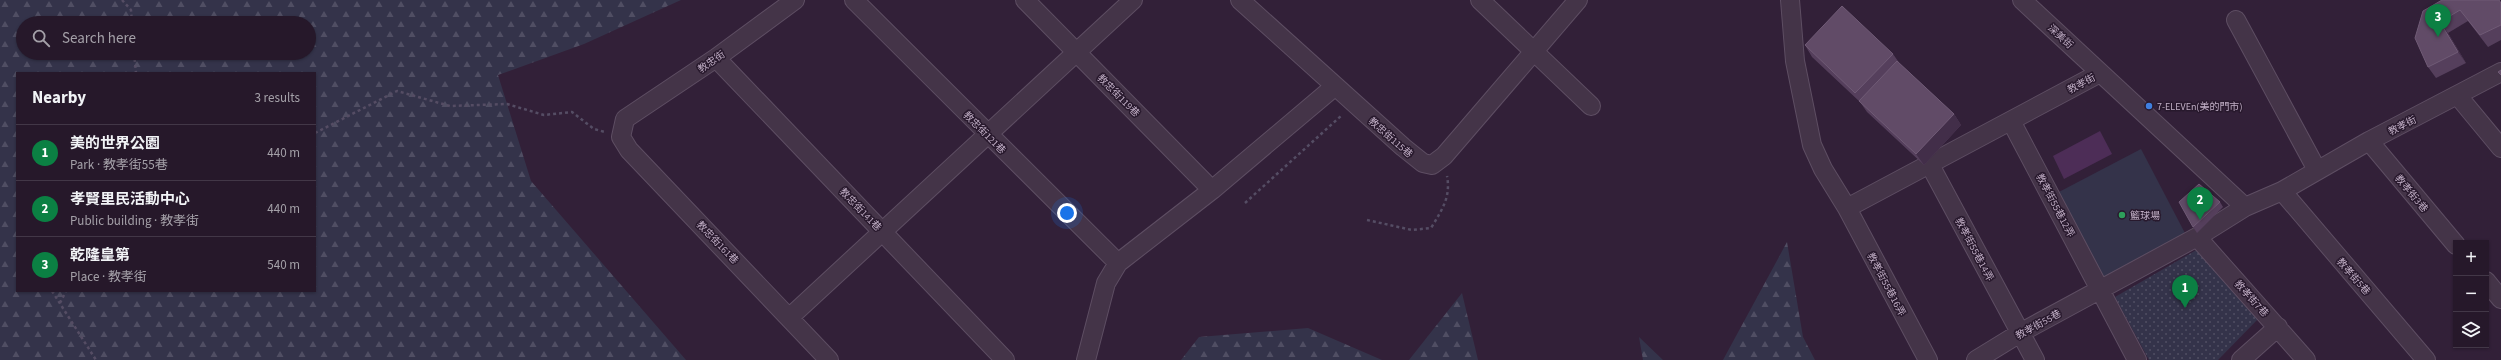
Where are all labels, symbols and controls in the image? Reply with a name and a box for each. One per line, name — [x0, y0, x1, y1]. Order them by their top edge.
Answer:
pin: 3 — [2425, 4, 2451, 37]
search box — [16, 16, 316, 60]
street label: 深美街 — [2045, 21, 2076, 52]
icon: search — [30, 27, 52, 49]
text: Search here — [62, 28, 136, 49]
street label: 教忠街 — [695, 47, 728, 76]
street label: 教忠街119巷 — [1094, 71, 1143, 120]
street label: 教孝街 — [2065, 71, 2098, 97]
text: Nearby — [32, 86, 86, 110]
text: 3 results — [255, 89, 300, 107]
place label: 7-ELEVEn(美的門市) — [2157, 100, 2242, 114]
marker: 7-ELEVEn(美的門市) — [2144, 101, 2154, 111]
street label: 教忠街121巷 — [960, 108, 1009, 157]
street label: 教孝街 — [2386, 113, 2419, 139]
street label: 教忠街115巷 — [1365, 114, 1416, 161]
text: 美的世界公園 — [70, 133, 160, 154]
text: 1 — [42, 144, 48, 162]
text: 440 m — [267, 144, 300, 162]
text: Park · 教孝街55巷 — [70, 156, 168, 174]
street label: 教孝街55巷12弄 — [2033, 171, 2078, 240]
street label: 教孝街3巷 — [2391, 172, 2431, 215]
street label: 教忠街141巷 — [836, 185, 884, 234]
pin: 2 — [2187, 187, 2213, 220]
text: 孝賢里民活動中心 — [70, 189, 190, 210]
text: 2 — [42, 200, 48, 218]
text: 440 m — [267, 200, 300, 218]
your location — [1057, 203, 1077, 223]
place label: 籃球場 — [2130, 209, 2160, 223]
marker: 籃球場 — [2117, 210, 2127, 220]
text: Public building · 教孝街 — [70, 212, 199, 230]
street label: 教孝街55巷14弄 — [1952, 215, 1997, 284]
street label: 教忠街161巷 — [693, 218, 741, 267]
map controls — [2453, 240, 2489, 348]
button: + — [2453, 240, 2489, 276]
text: 乾隆皇第 — [70, 245, 130, 266]
street label: 教孝街55巷16弄 — [1864, 250, 1909, 319]
street label: 教孝街5巷 — [2333, 255, 2373, 298]
text: 3 — [42, 256, 48, 274]
text: 540 m — [267, 256, 300, 274]
text: Place · 教孝街 — [70, 268, 147, 286]
pin: 1 — [2172, 275, 2198, 308]
button: − — [2453, 276, 2489, 312]
street label: 教孝街7巷 — [2231, 277, 2272, 320]
street label: 教孝街55巷 — [2013, 307, 2064, 343]
button: layers — [2453, 312, 2489, 348]

